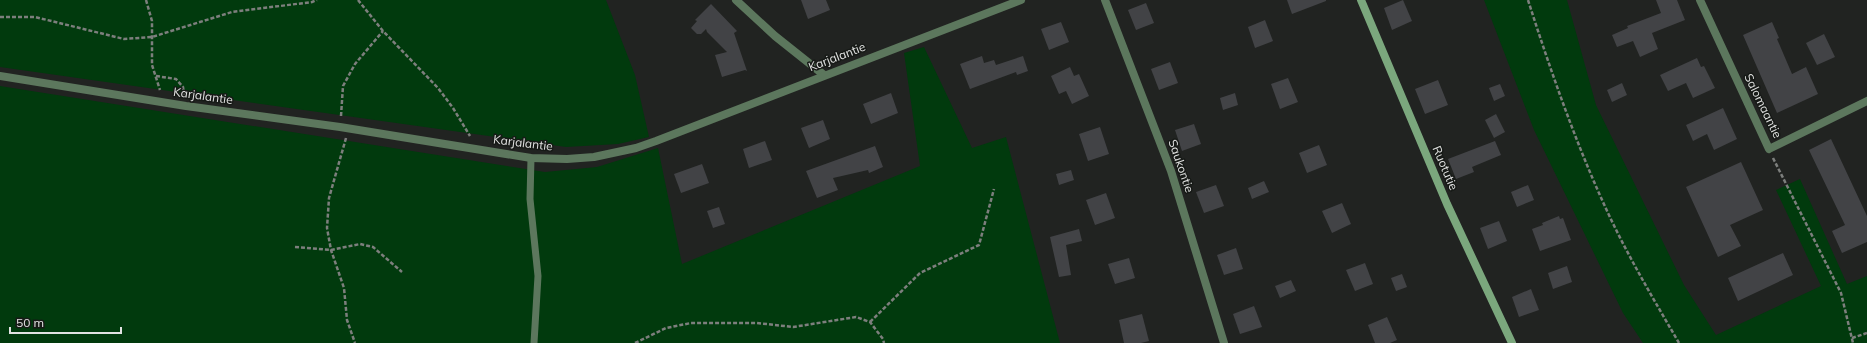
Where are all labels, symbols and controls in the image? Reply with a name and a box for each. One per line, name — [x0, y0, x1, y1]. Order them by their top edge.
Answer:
street label: Karjalantie — [806, 39, 867, 74]
street label: Salomaantie — [1741, 71, 1786, 140]
street label: Karjalantie — [172, 84, 234, 107]
street label: Karjalantie — [492, 131, 554, 154]
street label: Saukontie — [1165, 137, 1198, 194]
street label: Ruotutie — [1429, 143, 1461, 192]
scale bar — [10, 309, 121, 335]
text: 50 m — [16, 315, 44, 330]

